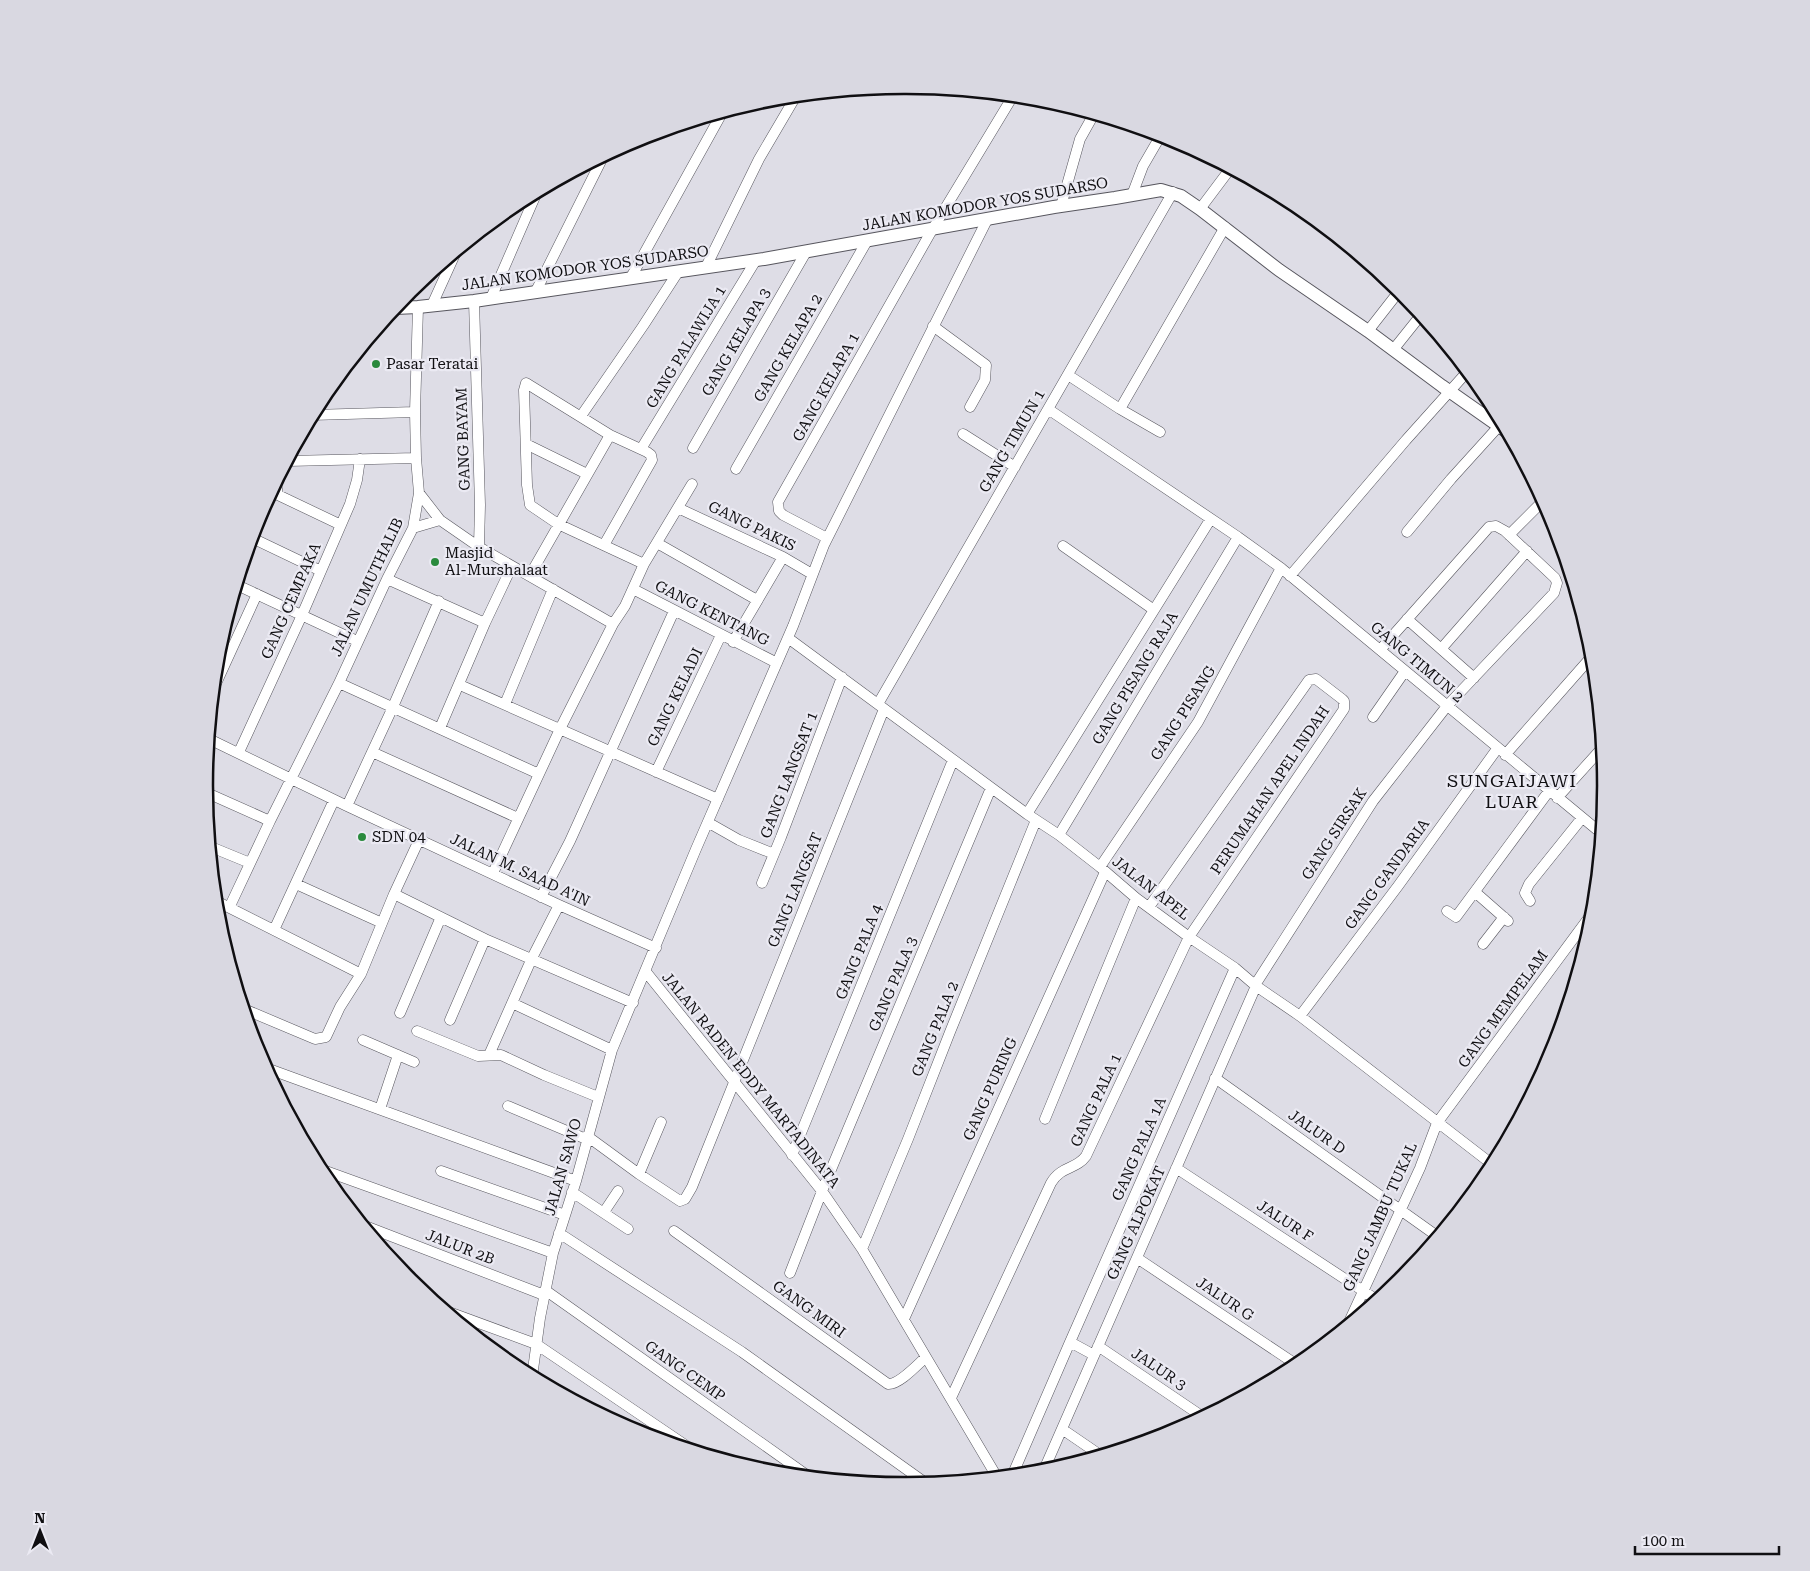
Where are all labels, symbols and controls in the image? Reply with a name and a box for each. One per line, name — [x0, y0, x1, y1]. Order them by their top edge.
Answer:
street label: JALAN KOMODOR YOS SUDARSO — [861, 173, 1110, 235]
street label: JALAN KOMODOR YOS SUDARSO — [460, 242, 710, 294]
street label: GANG PALAWIJA 1 — [642, 282, 730, 412]
street label: GANG KELAPA 3 — [698, 285, 774, 399]
street label: GANG KELAPA 2 — [750, 291, 826, 405]
street label: GANG KELAPA 1 — [789, 329, 863, 445]
place label: Pasar Teratai — [386, 355, 478, 373]
marker: Pasar Teratai — [370, 358, 382, 370]
street label: GANG TIMUN 1 — [975, 386, 1049, 496]
street label: GANG BAYAM — [452, 387, 474, 491]
street label: GANG PAKIS — [705, 497, 799, 555]
street label: JALAN UMUTHALIB — [327, 515, 407, 659]
street label: GANG CEMPAKA — [257, 540, 325, 662]
place label: Masjid Al-Murshalaat — [445, 544, 548, 579]
marker: Masjid Al-Murshalaat — [429, 556, 441, 568]
street label: GANG KENTANG — [652, 576, 772, 650]
street label: GANG PISANG RAJA — [1088, 608, 1182, 748]
street label: GANG TIMUN 2 — [1367, 618, 1467, 706]
street label: GANG KELADI — [643, 645, 707, 749]
street label: GANG PISANG — [1147, 662, 1219, 764]
street label: PERUMAHAN APEL INDAH — [1207, 702, 1333, 878]
street label: GANG LANGSAT 1 — [756, 709, 822, 841]
district label: SUNGAIJAWI LUAR — [1447, 770, 1577, 812]
street label: GANG SIRSAK — [1298, 785, 1370, 883]
street label: GANG GANDARIA — [1341, 815, 1433, 933]
place label: SDN 04 — [372, 828, 426, 846]
street label: JALAN M. SAAD A'IN — [447, 830, 593, 910]
street label: GANG LANGSAT — [764, 830, 826, 950]
marker: SDN 04 — [356, 831, 368, 843]
street label: JALAN APEL — [1109, 852, 1193, 924]
street label: GANG PALA 4 — [832, 901, 887, 1002]
street label: GANG PALA 3 — [865, 934, 921, 1034]
street label: GANG MEMPELAM — [1454, 947, 1552, 1071]
street label: JALAN RADEN EDDY MARTADINATA — [658, 968, 844, 1192]
street label: GANG PALA 2 — [908, 979, 962, 1079]
street label: GANG PURING — [959, 1034, 1021, 1143]
street label: GANG PALA 1 — [1066, 1050, 1126, 1150]
street label: GANG PALA 1A — [1108, 1094, 1170, 1204]
street label: JALUR D — [1285, 1106, 1349, 1158]
street label: JALAN SAWO — [541, 1116, 586, 1218]
street label: GANG JAMBU TUKAL — [1339, 1140, 1421, 1294]
street label: GANG ALPOKAT — [1103, 1163, 1169, 1283]
street label: JALUR F — [1254, 1196, 1316, 1246]
street label: JALUR 2B — [423, 1226, 497, 1268]
street label: JALUR G — [1193, 1273, 1258, 1325]
street label: GANG MIRI — [769, 1277, 849, 1341]
street label: GANG CEMP — [641, 1337, 729, 1405]
street label: JALUR 3 — [1128, 1344, 1190, 1394]
north arrow — [15, 1506, 65, 1556]
text: N — [35, 1510, 46, 1526]
scale bar — [1635, 1524, 1779, 1556]
text: 100 m — [1642, 1532, 1685, 1550]

